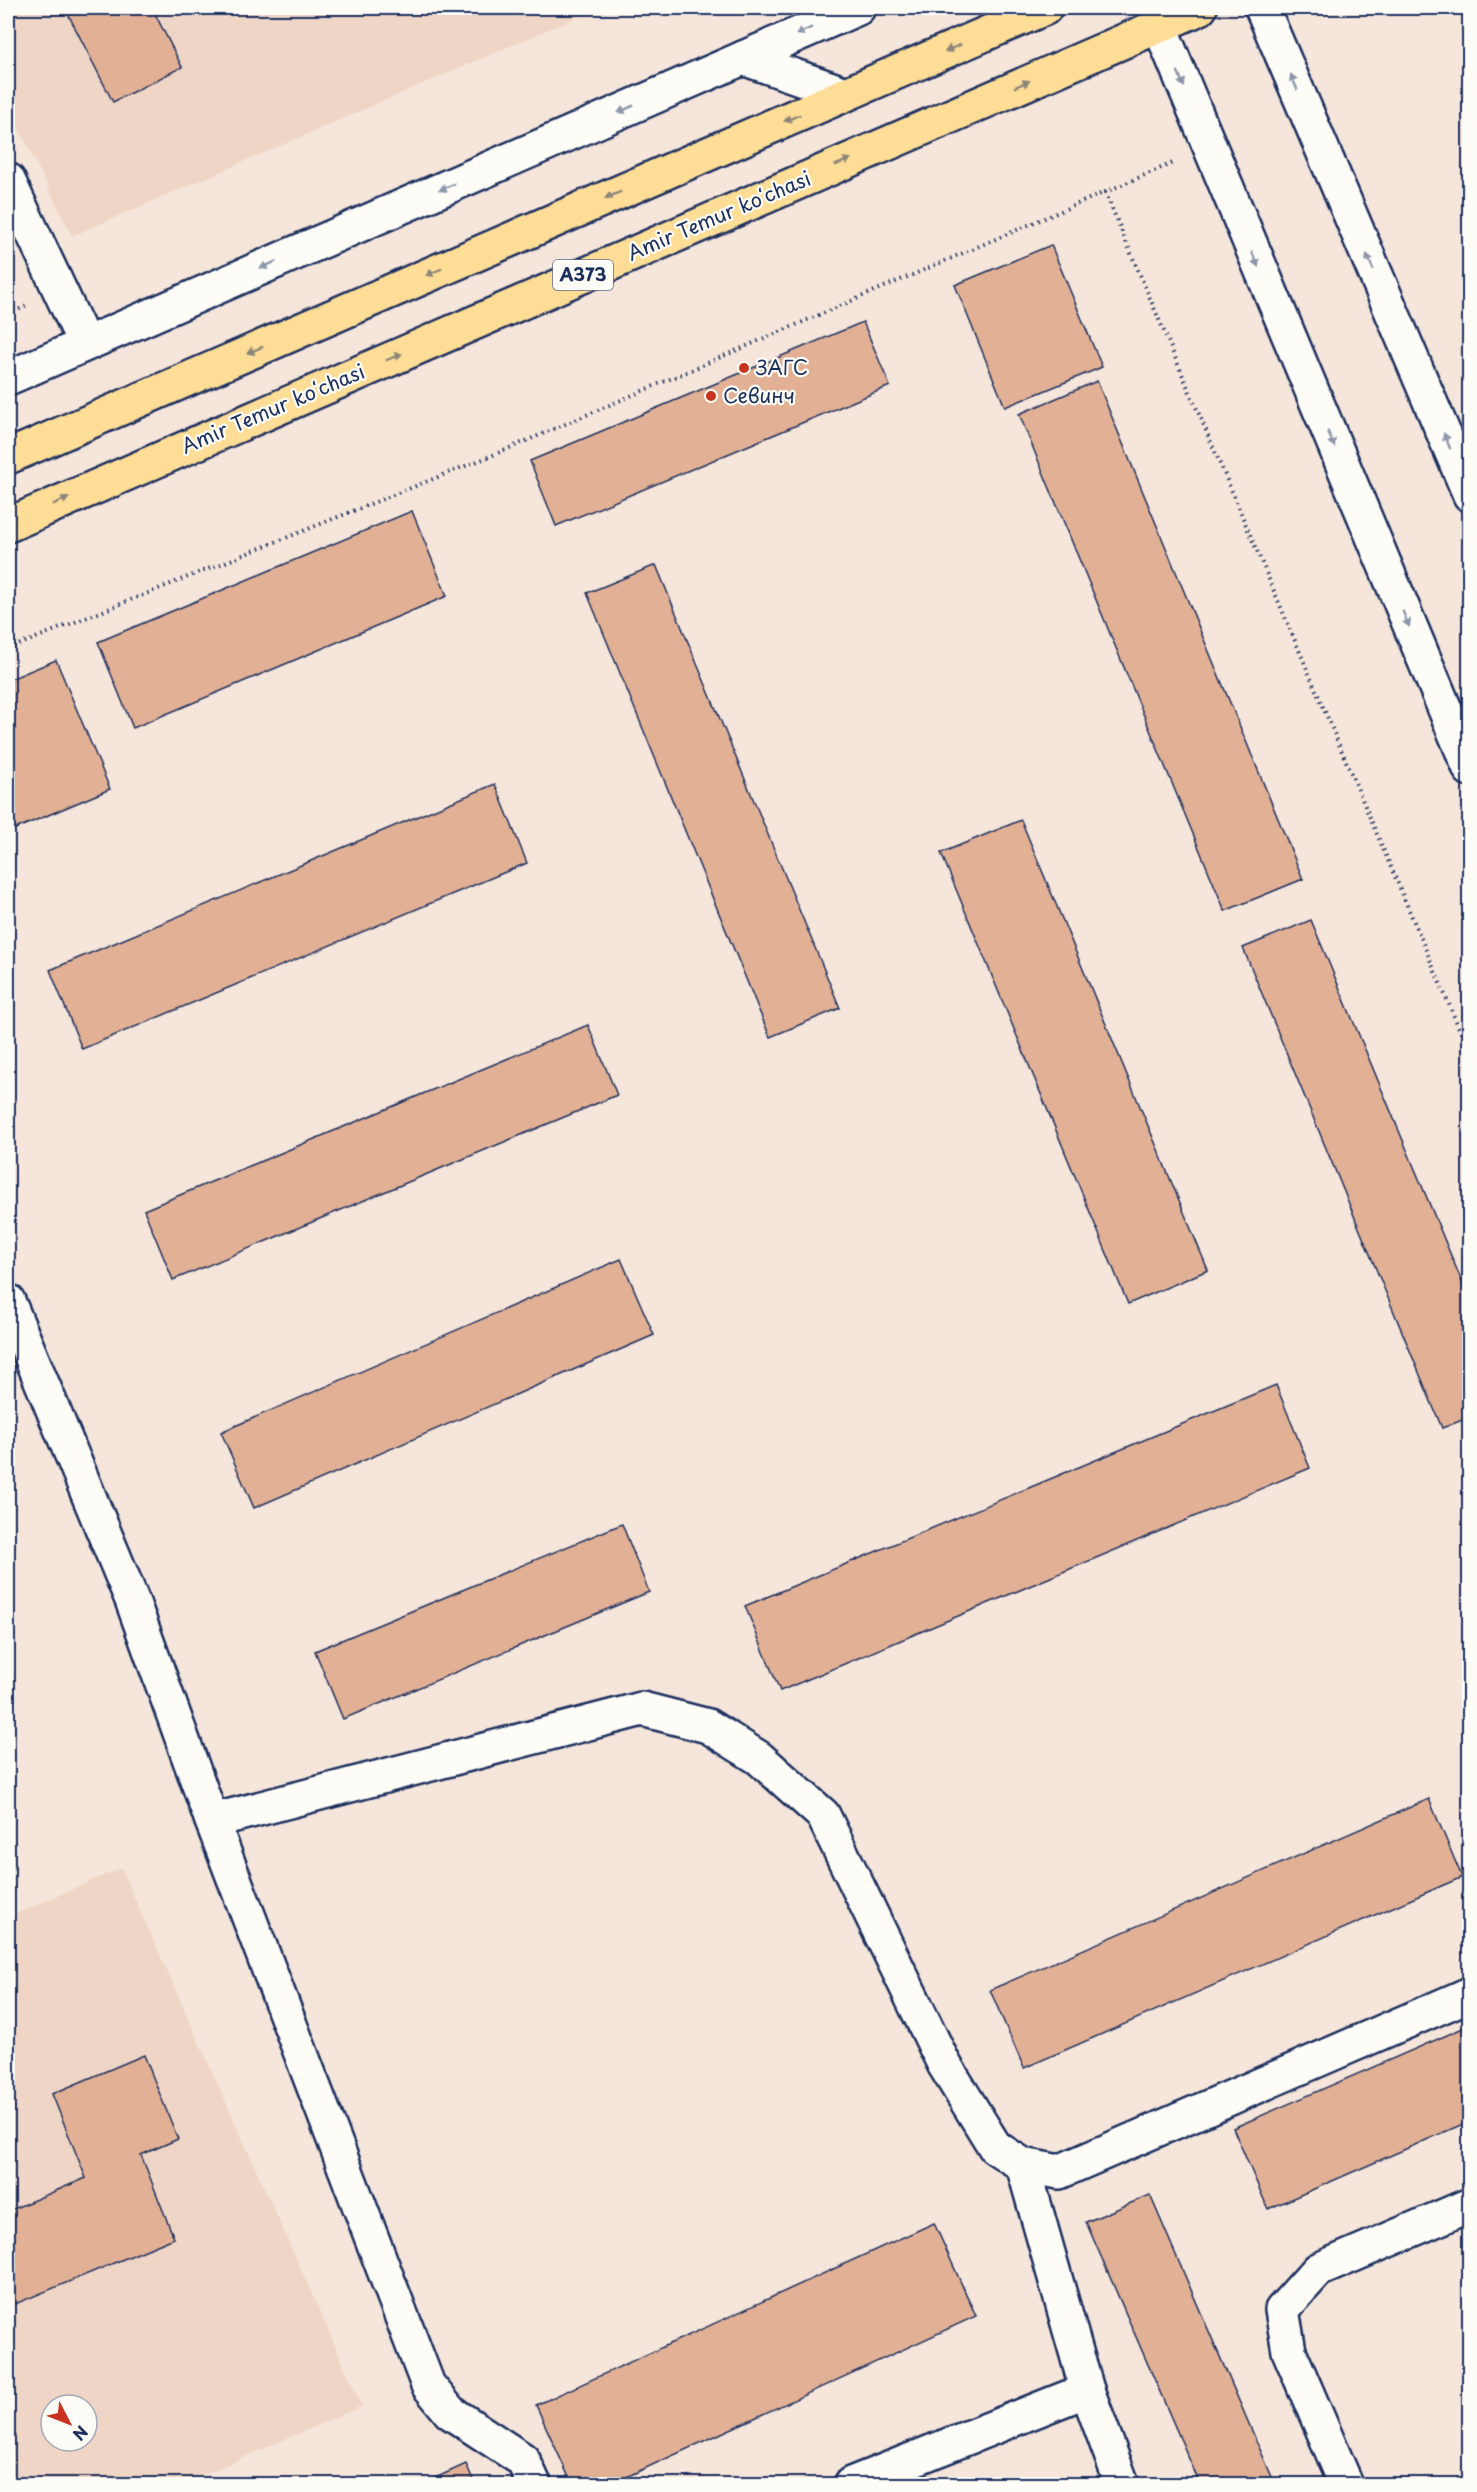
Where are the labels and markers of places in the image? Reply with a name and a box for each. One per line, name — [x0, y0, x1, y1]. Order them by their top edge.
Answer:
place label: ЗАГС — [755, 352, 808, 382]
marker: ЗАГС — [737, 361, 751, 375]
place label: Севинч — [723, 380, 795, 410]
marker: Севинч — [704, 389, 718, 403]

